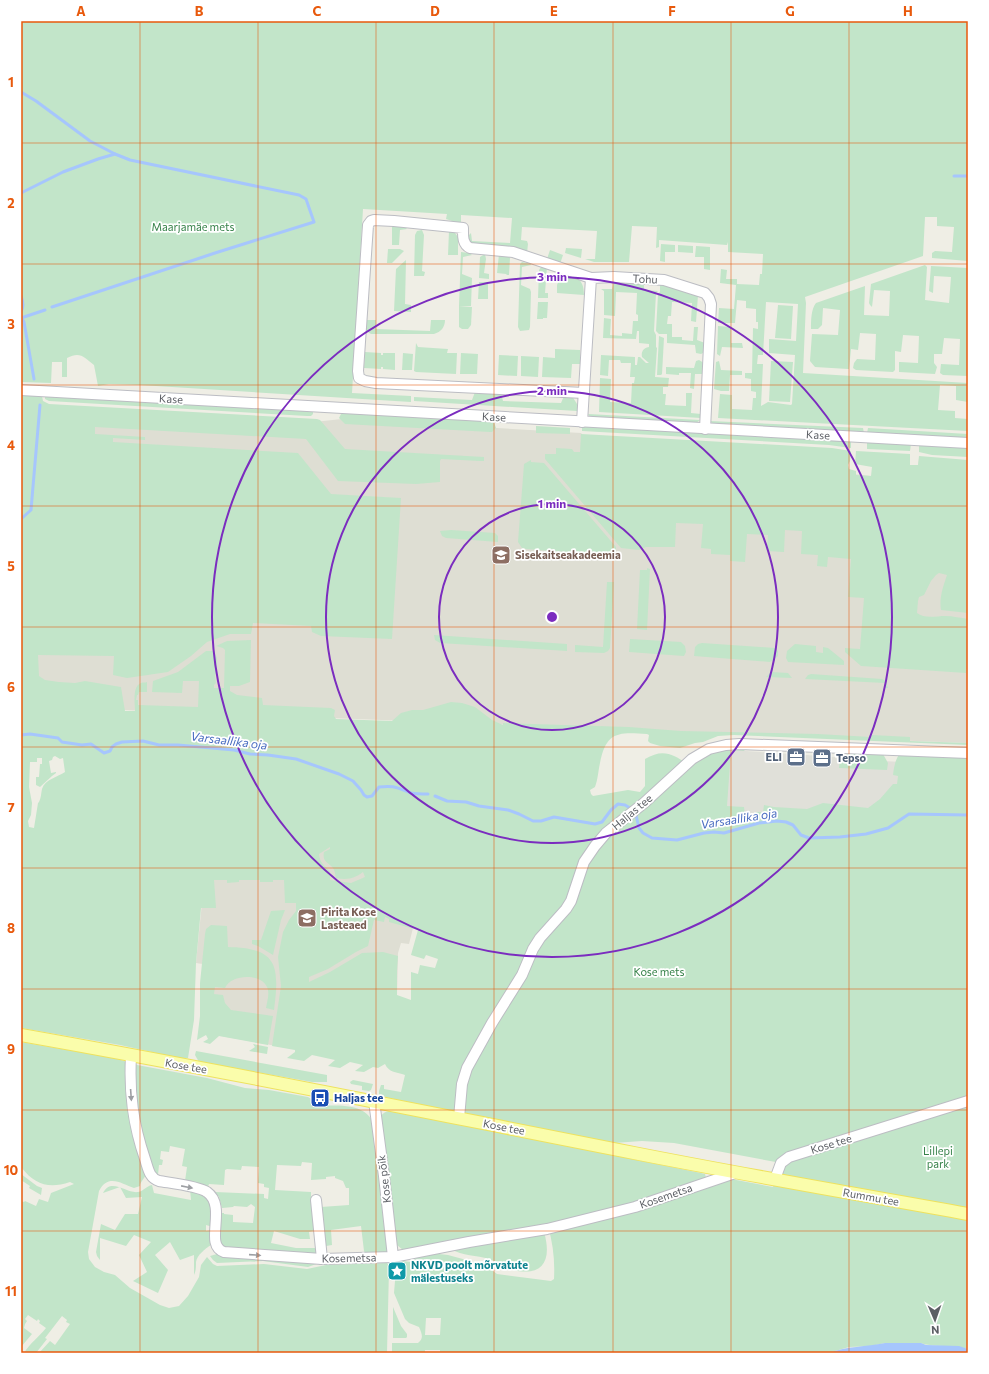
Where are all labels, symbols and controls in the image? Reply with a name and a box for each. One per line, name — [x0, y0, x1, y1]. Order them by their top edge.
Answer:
text: A — [76, 3, 86, 19]
text: B — [195, 3, 204, 19]
text: C — [313, 3, 322, 19]
text: D — [430, 3, 440, 19]
text: E — [550, 3, 558, 19]
text: F — [668, 3, 676, 19]
text: G — [785, 3, 795, 19]
text: H — [903, 3, 913, 19]
text: 1 — [8, 74, 14, 90]
text: 2 — [7, 195, 15, 211]
park label: Maarjamäe mets — [152, 220, 234, 233]
text: 3 min — [537, 269, 567, 283]
street label: Tohu — [632, 271, 658, 286]
text: 3 — [7, 316, 15, 332]
text: 2 min — [537, 383, 567, 397]
street label: Kase — [159, 391, 184, 406]
street label: Kase — [482, 409, 507, 424]
street label: Kase — [806, 427, 831, 442]
text: 4 — [7, 437, 15, 453]
text: 1 min — [538, 496, 566, 510]
school or university icon: Sisekaitseakadeemia — [490, 544, 512, 566]
place label: Sisekaitseakadeemia — [515, 548, 621, 561]
text: 5 — [7, 558, 15, 574]
centre of rings — [545, 610, 559, 624]
text: 6 — [7, 679, 15, 695]
water label: Varsaallika oja — [190, 728, 268, 752]
office icon: ELI — [785, 746, 807, 768]
office icon: Tepso — [811, 747, 833, 769]
place label: ELI — [766, 750, 782, 763]
place label: Tepso — [836, 751, 867, 764]
street label: Haljas tee — [609, 791, 655, 832]
text: 7 — [7, 799, 15, 815]
water label: Varsaallika oja — [700, 805, 778, 831]
place label: Pirita Kose Lasteaed — [321, 905, 376, 931]
school or university icon: Pirita Kose Lasteaed — [296, 907, 318, 929]
text: 8 — [7, 920, 15, 936]
park label: Kose mets — [633, 965, 685, 978]
text: 9 — [7, 1041, 15, 1057]
street label: Kose tee — [164, 1055, 208, 1076]
bus stop icon: Haljas tee — [309, 1087, 331, 1109]
one-way arrow — [128, 1089, 135, 1101]
place label: Haljas tee — [334, 1091, 384, 1104]
street label: Kose tee — [482, 1116, 526, 1137]
street label: Kose tee — [809, 1131, 853, 1156]
park label: Lillepi park — [923, 1144, 953, 1170]
street label: Kose põik — [374, 1154, 393, 1204]
text: 10 — [4, 1162, 19, 1178]
street label: Kosemetsa — [638, 1180, 694, 1211]
one-way arrow — [181, 1184, 193, 1190]
street label: Rummu tee — [842, 1185, 900, 1208]
one-way arrow — [249, 1251, 261, 1258]
street label: Kosemetsa — [321, 1251, 377, 1264]
place label: NKVD poolt mõrvatute mälestuseks — [411, 1258, 528, 1284]
place icon: NKVD poolt mõrvatute mälestuseks — [386, 1260, 408, 1282]
text: 11 — [5, 1283, 17, 1299]
north arrow — [915, 1300, 955, 1340]
text: N — [931, 1324, 940, 1337]

